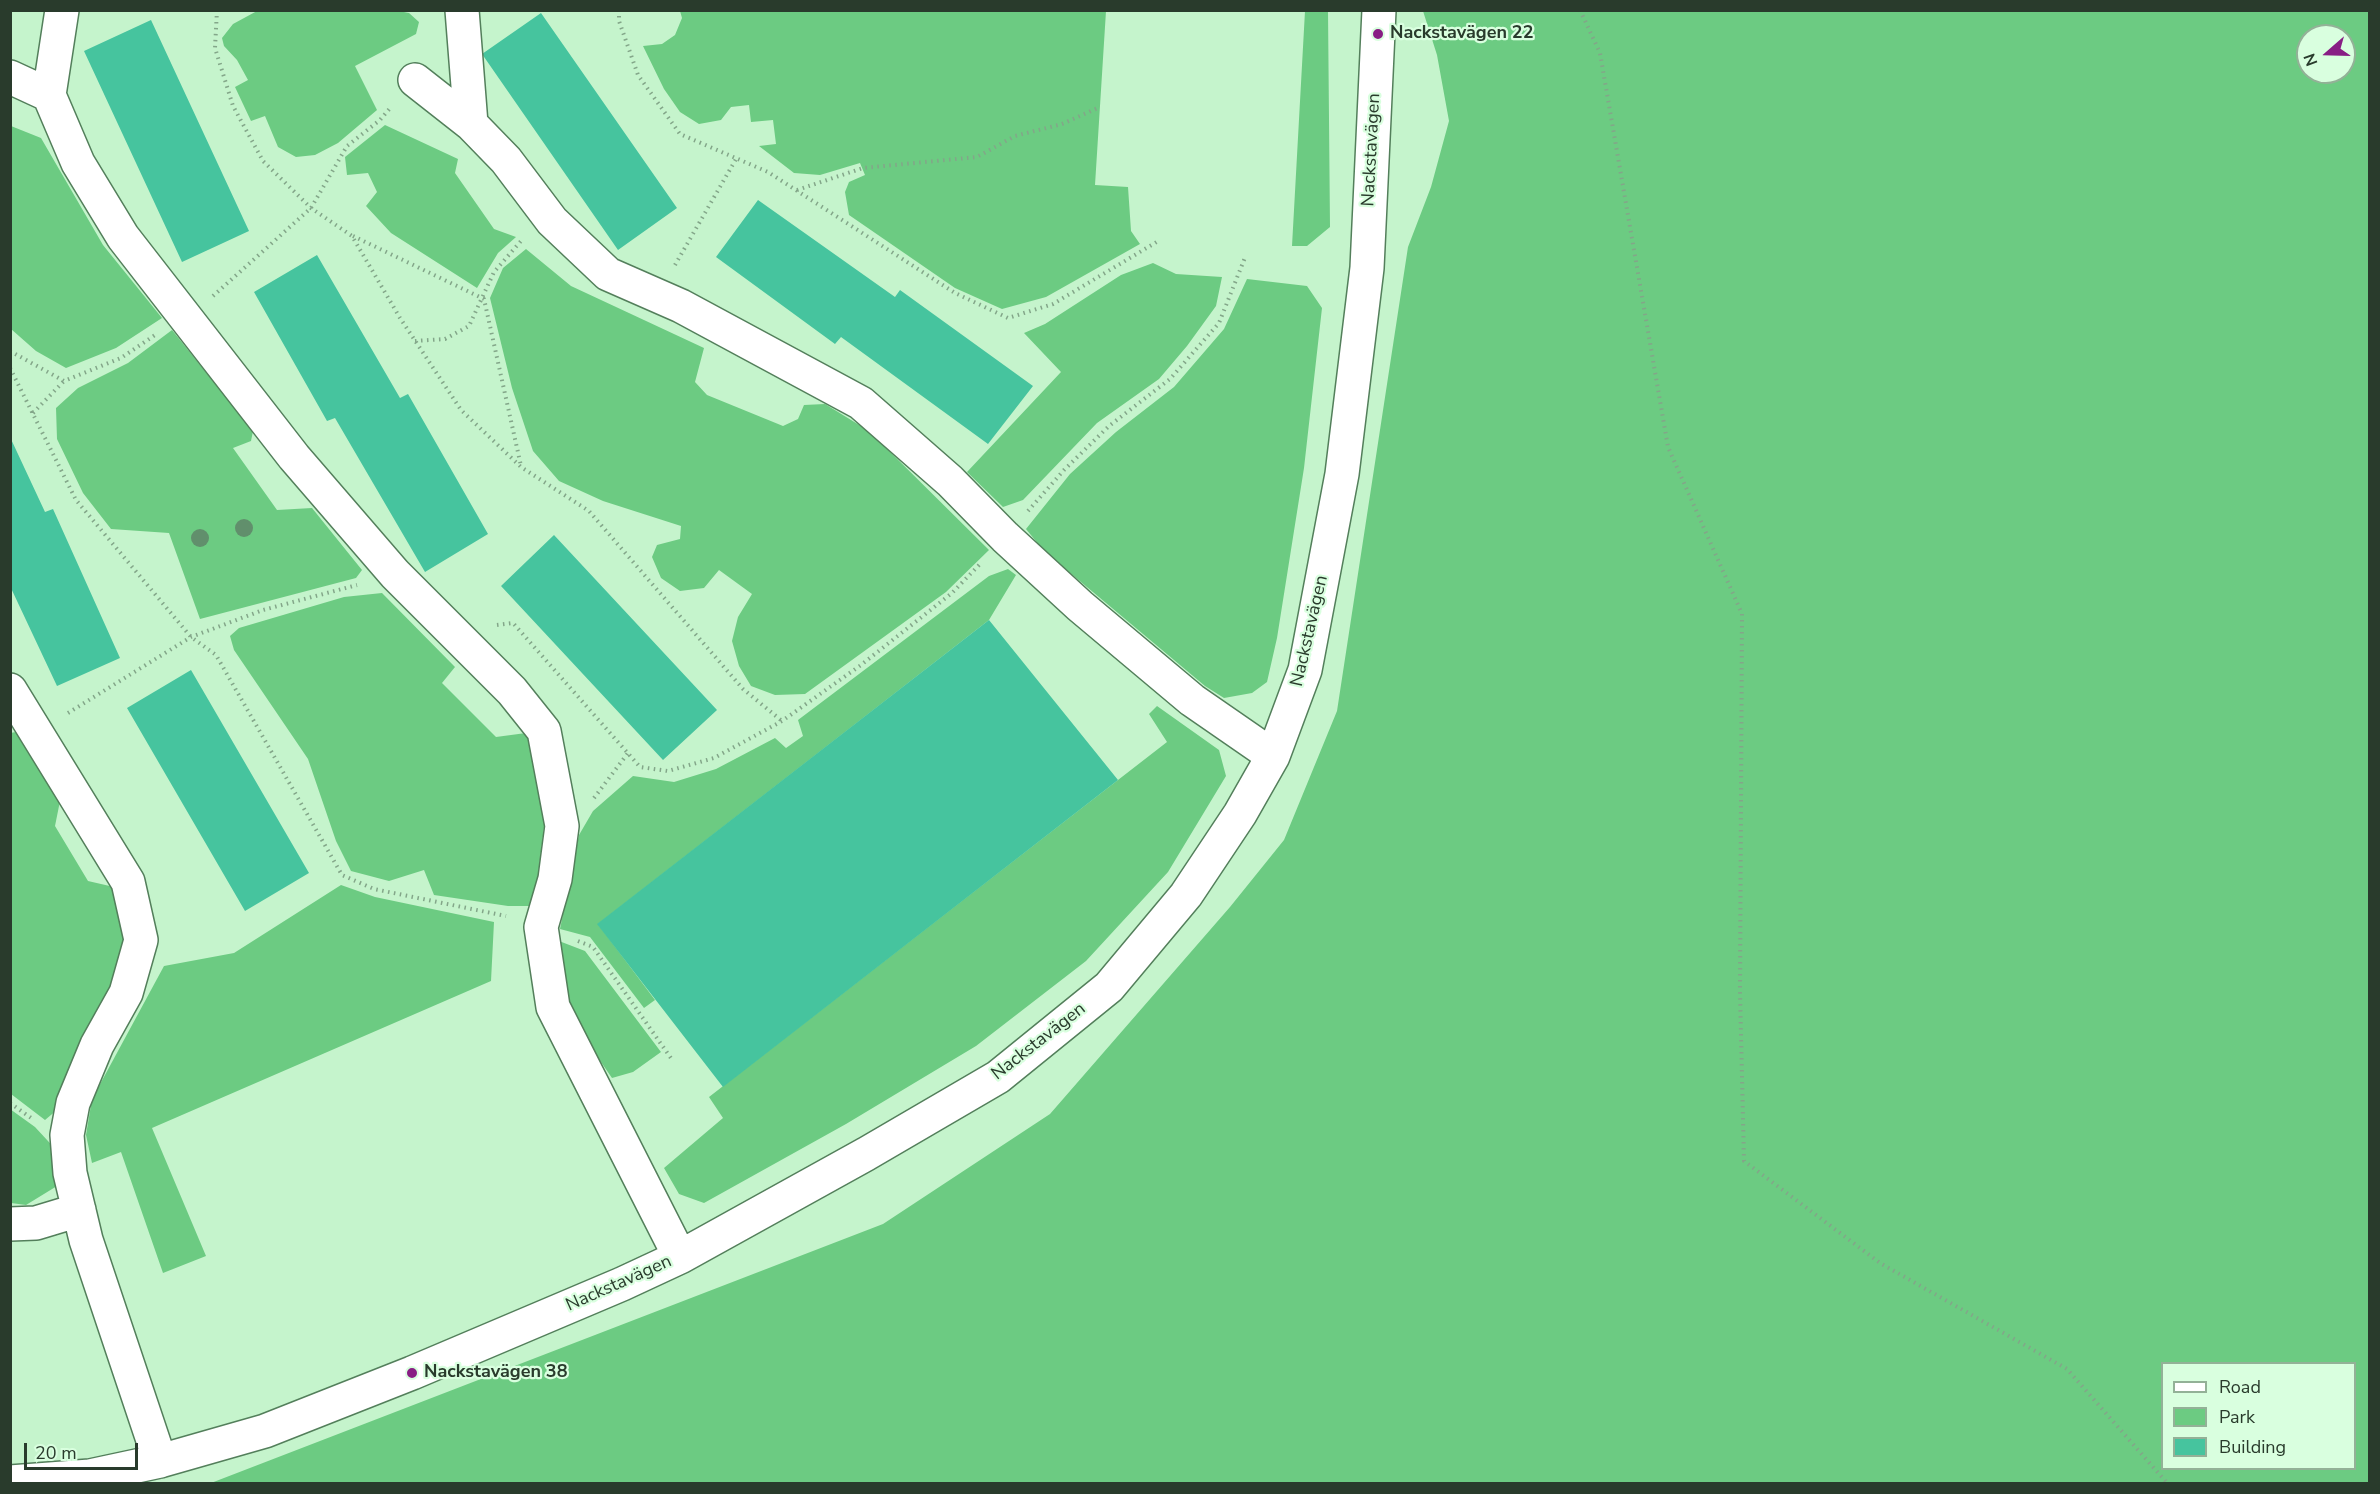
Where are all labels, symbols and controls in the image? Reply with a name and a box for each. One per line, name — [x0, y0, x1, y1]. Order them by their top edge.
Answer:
place label: Nackstavägen 22 — [1390, 23, 1533, 45]
north arrow — [2296, 24, 2356, 84]
marker: Nackstavägen 22 — [1371, 27, 1385, 41]
text: N — [2299, 50, 2323, 69]
street label: Nackstavägen — [1358, 93, 1386, 207]
street label: Nackstavägen — [1287, 573, 1333, 689]
street label: Nackstavägen — [988, 999, 1090, 1085]
street label: Nackstavägen — [563, 1251, 675, 1317]
place label: Nackstavägen 38 — [424, 1362, 567, 1384]
legend — [2161, 1362, 2356, 1470]
marker: Nackstavägen 38 — [405, 1366, 419, 1380]
text: Road — [2219, 1375, 2261, 1399]
text: Park — [2219, 1405, 2255, 1429]
scale bar — [27, 1431, 141, 1469]
text: Building — [2219, 1435, 2286, 1459]
text: 20 m — [35, 1441, 77, 1465]

